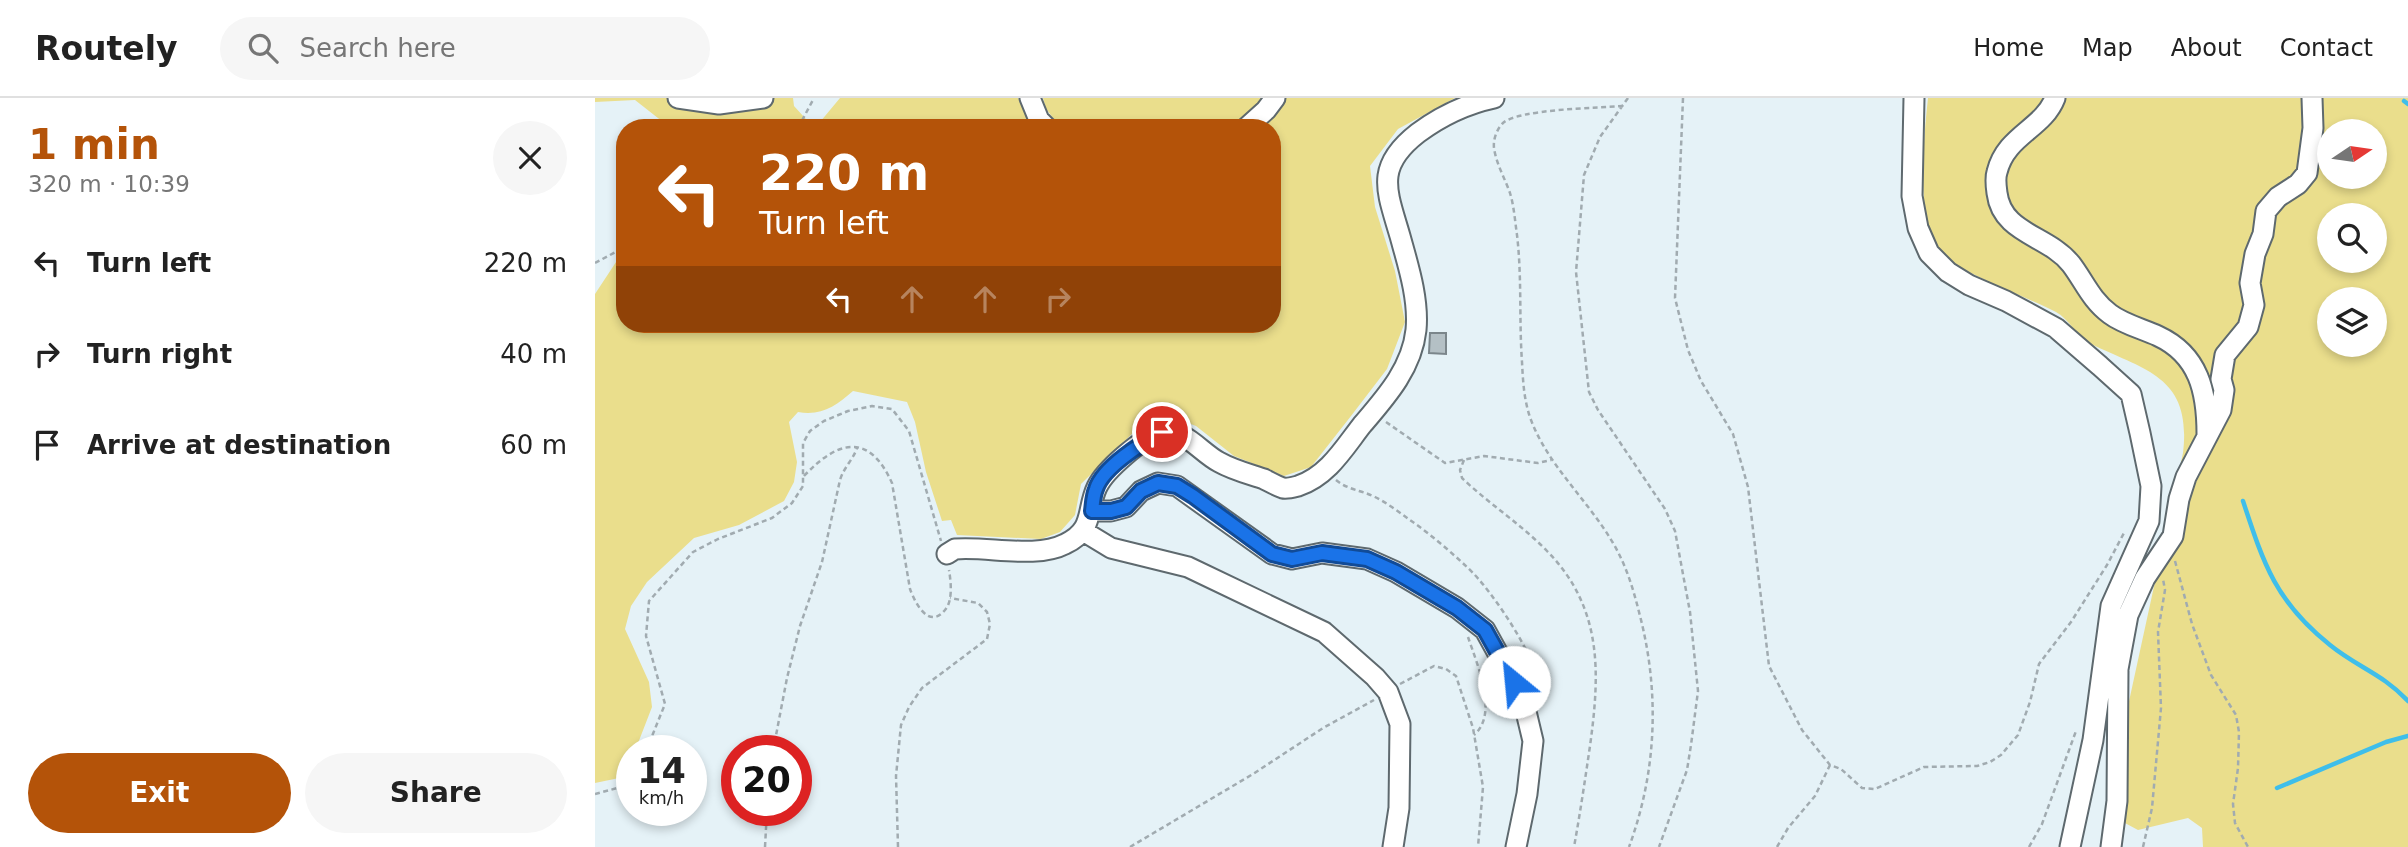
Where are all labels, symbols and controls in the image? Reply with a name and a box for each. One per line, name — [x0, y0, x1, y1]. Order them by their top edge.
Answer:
search box — [220, 17, 710, 80]
text: Routely — [35, 29, 178, 68]
icon: search — [244, 29, 282, 67]
text: Search here — [300, 33, 456, 63]
text: Home — [1973, 34, 2044, 62]
text: Map — [2082, 34, 2133, 62]
text: About — [2171, 34, 2242, 62]
text: Contact — [2280, 34, 2373, 62]
north arrow — [2317, 119, 2387, 189]
map controls — [2317, 119, 2387, 357]
text: 1 min — [28, 120, 160, 169]
button: close — [493, 121, 567, 195]
text: 220 m — [759, 145, 929, 202]
icon: left — [644, 147, 735, 238]
text: 320 m · 10:39 — [28, 171, 190, 197]
button: search — [2317, 203, 2387, 273]
text: Turn left — [759, 204, 889, 242]
icon: left — [28, 244, 66, 282]
text: Turn left — [87, 248, 211, 278]
text: 220 m — [484, 248, 567, 278]
icon: left — [820, 280, 858, 318]
icon: ahead — [893, 280, 931, 318]
icon: ahead — [966, 280, 1004, 318]
icon: right — [1039, 280, 1077, 318]
button: layers — [2317, 287, 2387, 357]
icon: right — [28, 335, 66, 373]
text: Turn right — [87, 339, 232, 369]
text: 40 m — [500, 339, 567, 369]
pin — [1132, 402, 1192, 462]
icon: arrive — [1143, 413, 1181, 451]
icon: arrive — [28, 426, 66, 464]
text: Arrive at destination — [87, 430, 391, 460]
text: 60 m — [500, 430, 567, 460]
position arrow — [1477, 645, 1551, 719]
speed limit sign: 20 — [721, 735, 812, 826]
text: 14 — [637, 751, 686, 791]
button: Exit — [28, 753, 291, 833]
button: Share — [305, 753, 567, 833]
text: km/h — [639, 787, 684, 808]

